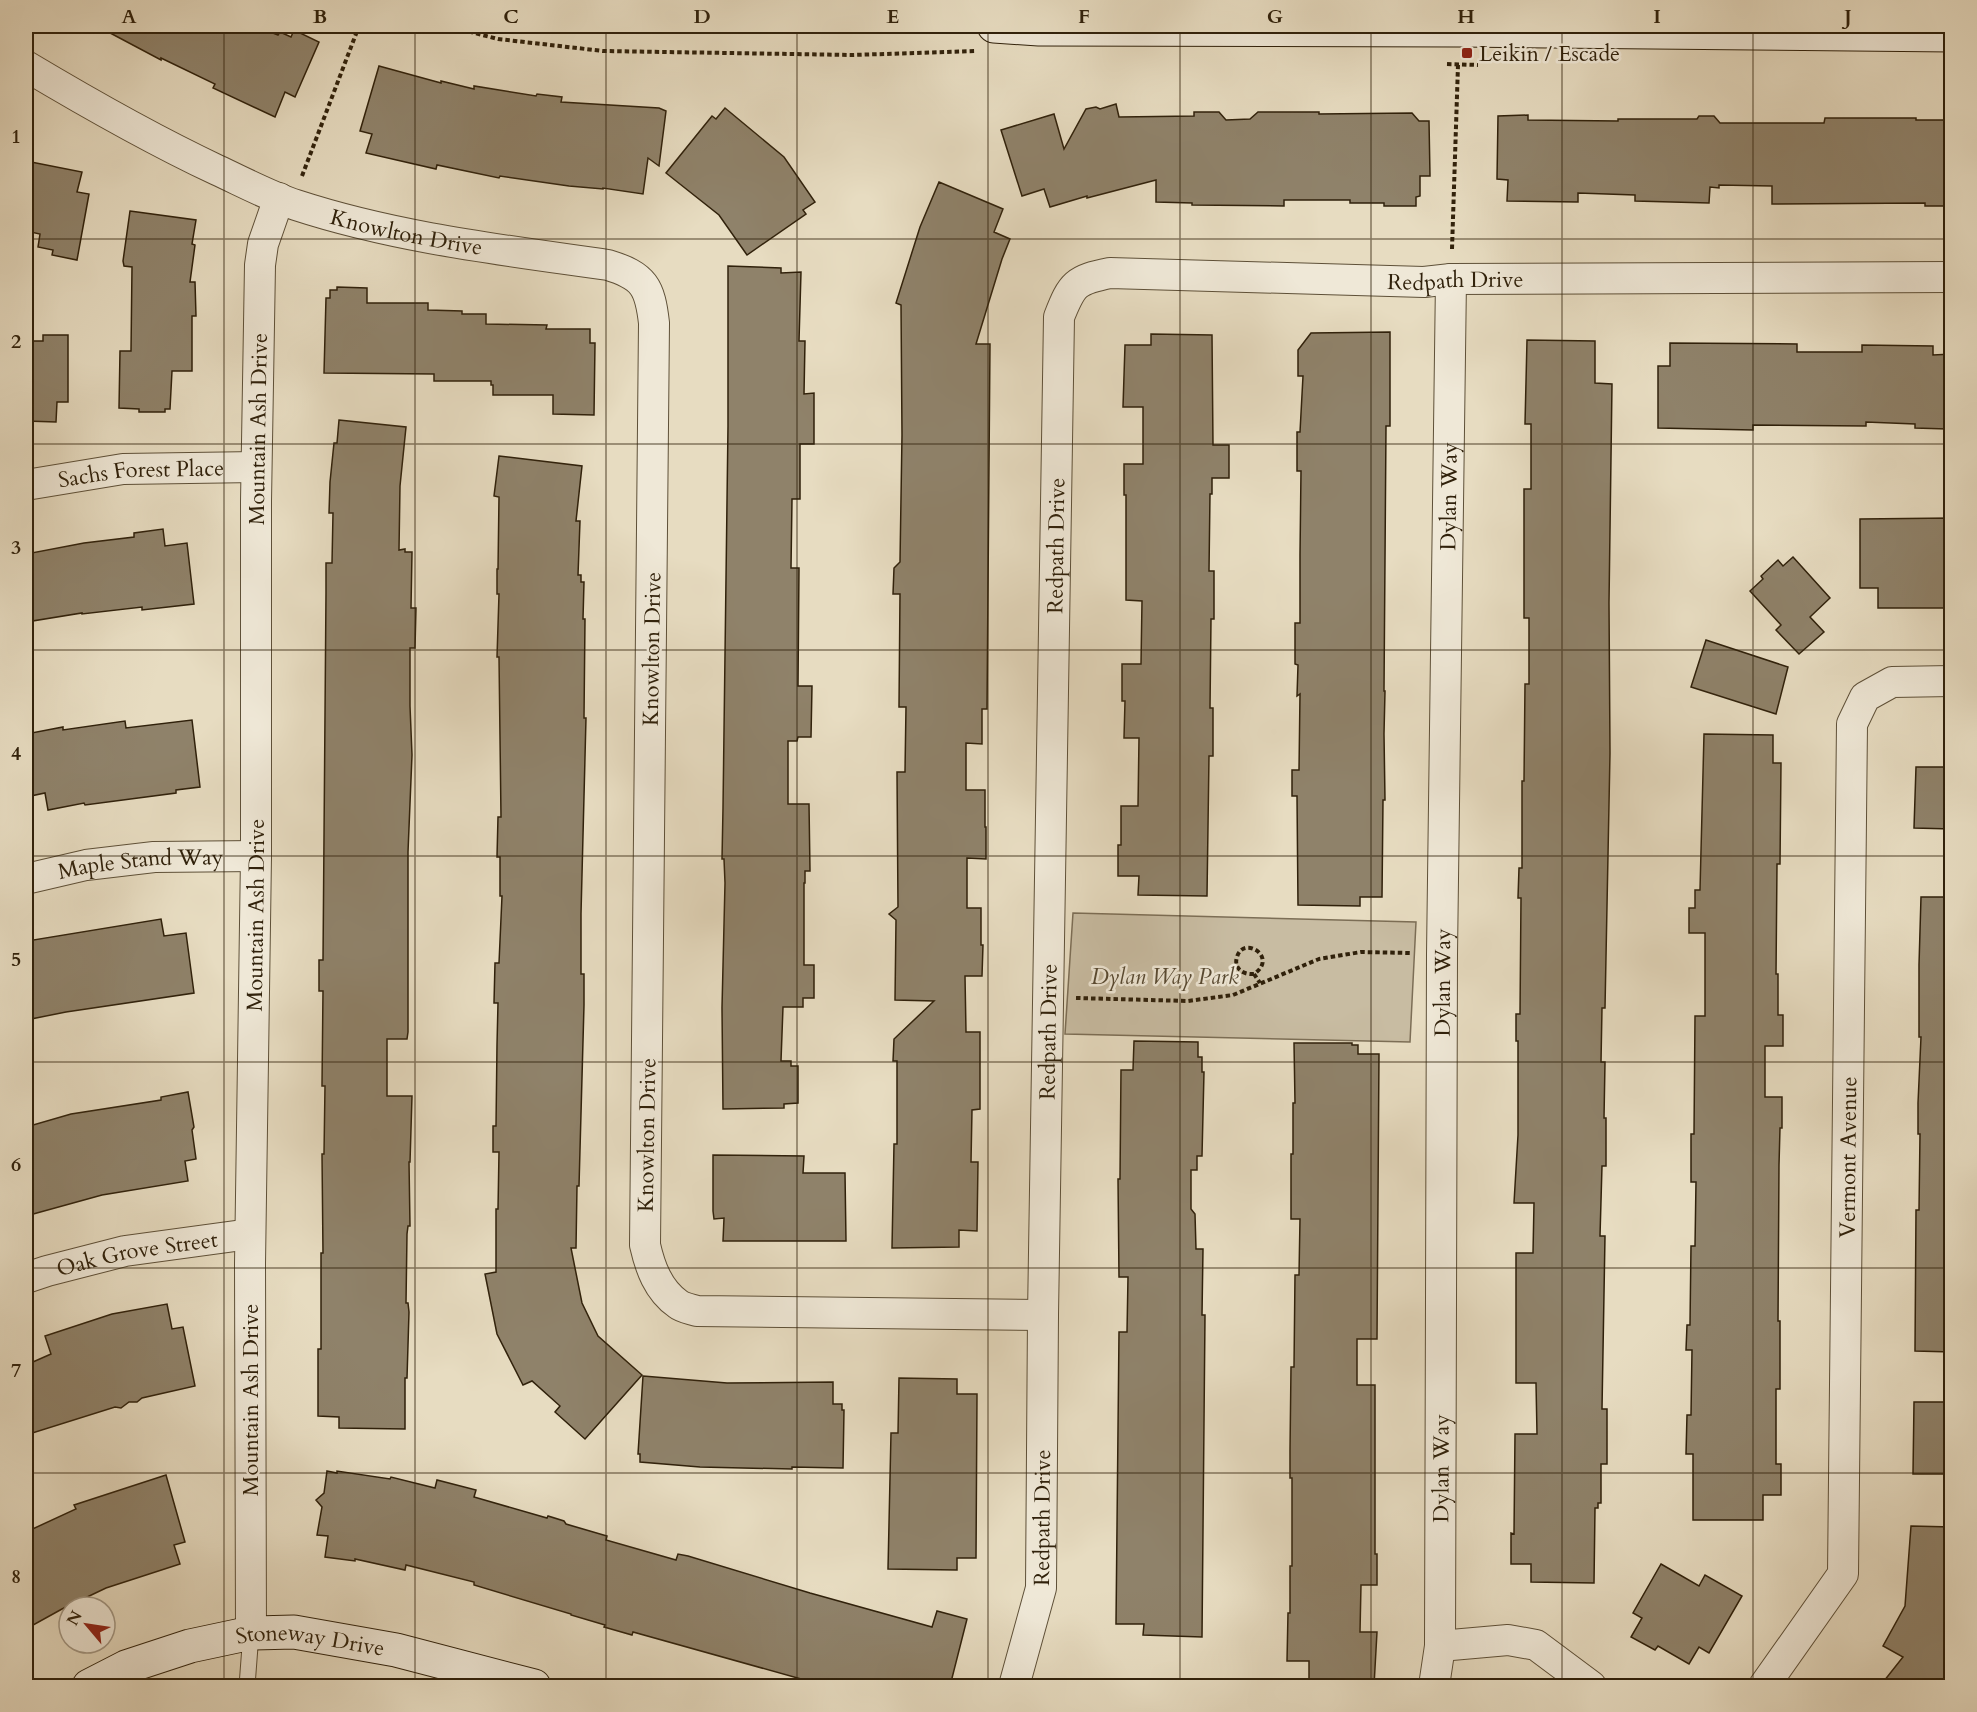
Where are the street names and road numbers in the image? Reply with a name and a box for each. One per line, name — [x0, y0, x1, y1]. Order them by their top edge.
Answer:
street label: Knowlton Drive — [327, 202, 485, 263]
street label: Redpath Drive — [1387, 265, 1523, 298]
street label: Mountain Ash Drive — [242, 333, 275, 525]
street label: Dylan Way — [1433, 442, 1465, 551]
street label: Sachs Forest Place — [56, 453, 224, 495]
street label: Redpath Drive — [1040, 477, 1072, 614]
street label: Knowlton Drive — [636, 572, 668, 727]
street label: Mountain Ash Drive — [240, 819, 272, 1012]
street label: Maple Stand Way — [55, 842, 224, 887]
street label: Dylan Way — [1428, 928, 1458, 1037]
street label: Redpath Drive — [1032, 963, 1065, 1100]
street label: Knowlton Drive — [631, 1058, 663, 1213]
street label: Vermont Avenue — [1833, 1076, 1864, 1238]
street label: Oak Grove Street — [53, 1225, 220, 1284]
street label: Mountain Ash Drive — [236, 1304, 266, 1496]
street label: Dylan Way — [1426, 1414, 1457, 1523]
street label: Redpath Drive — [1027, 1449, 1058, 1586]
street label: Stoneway Drive — [233, 1617, 387, 1664]

